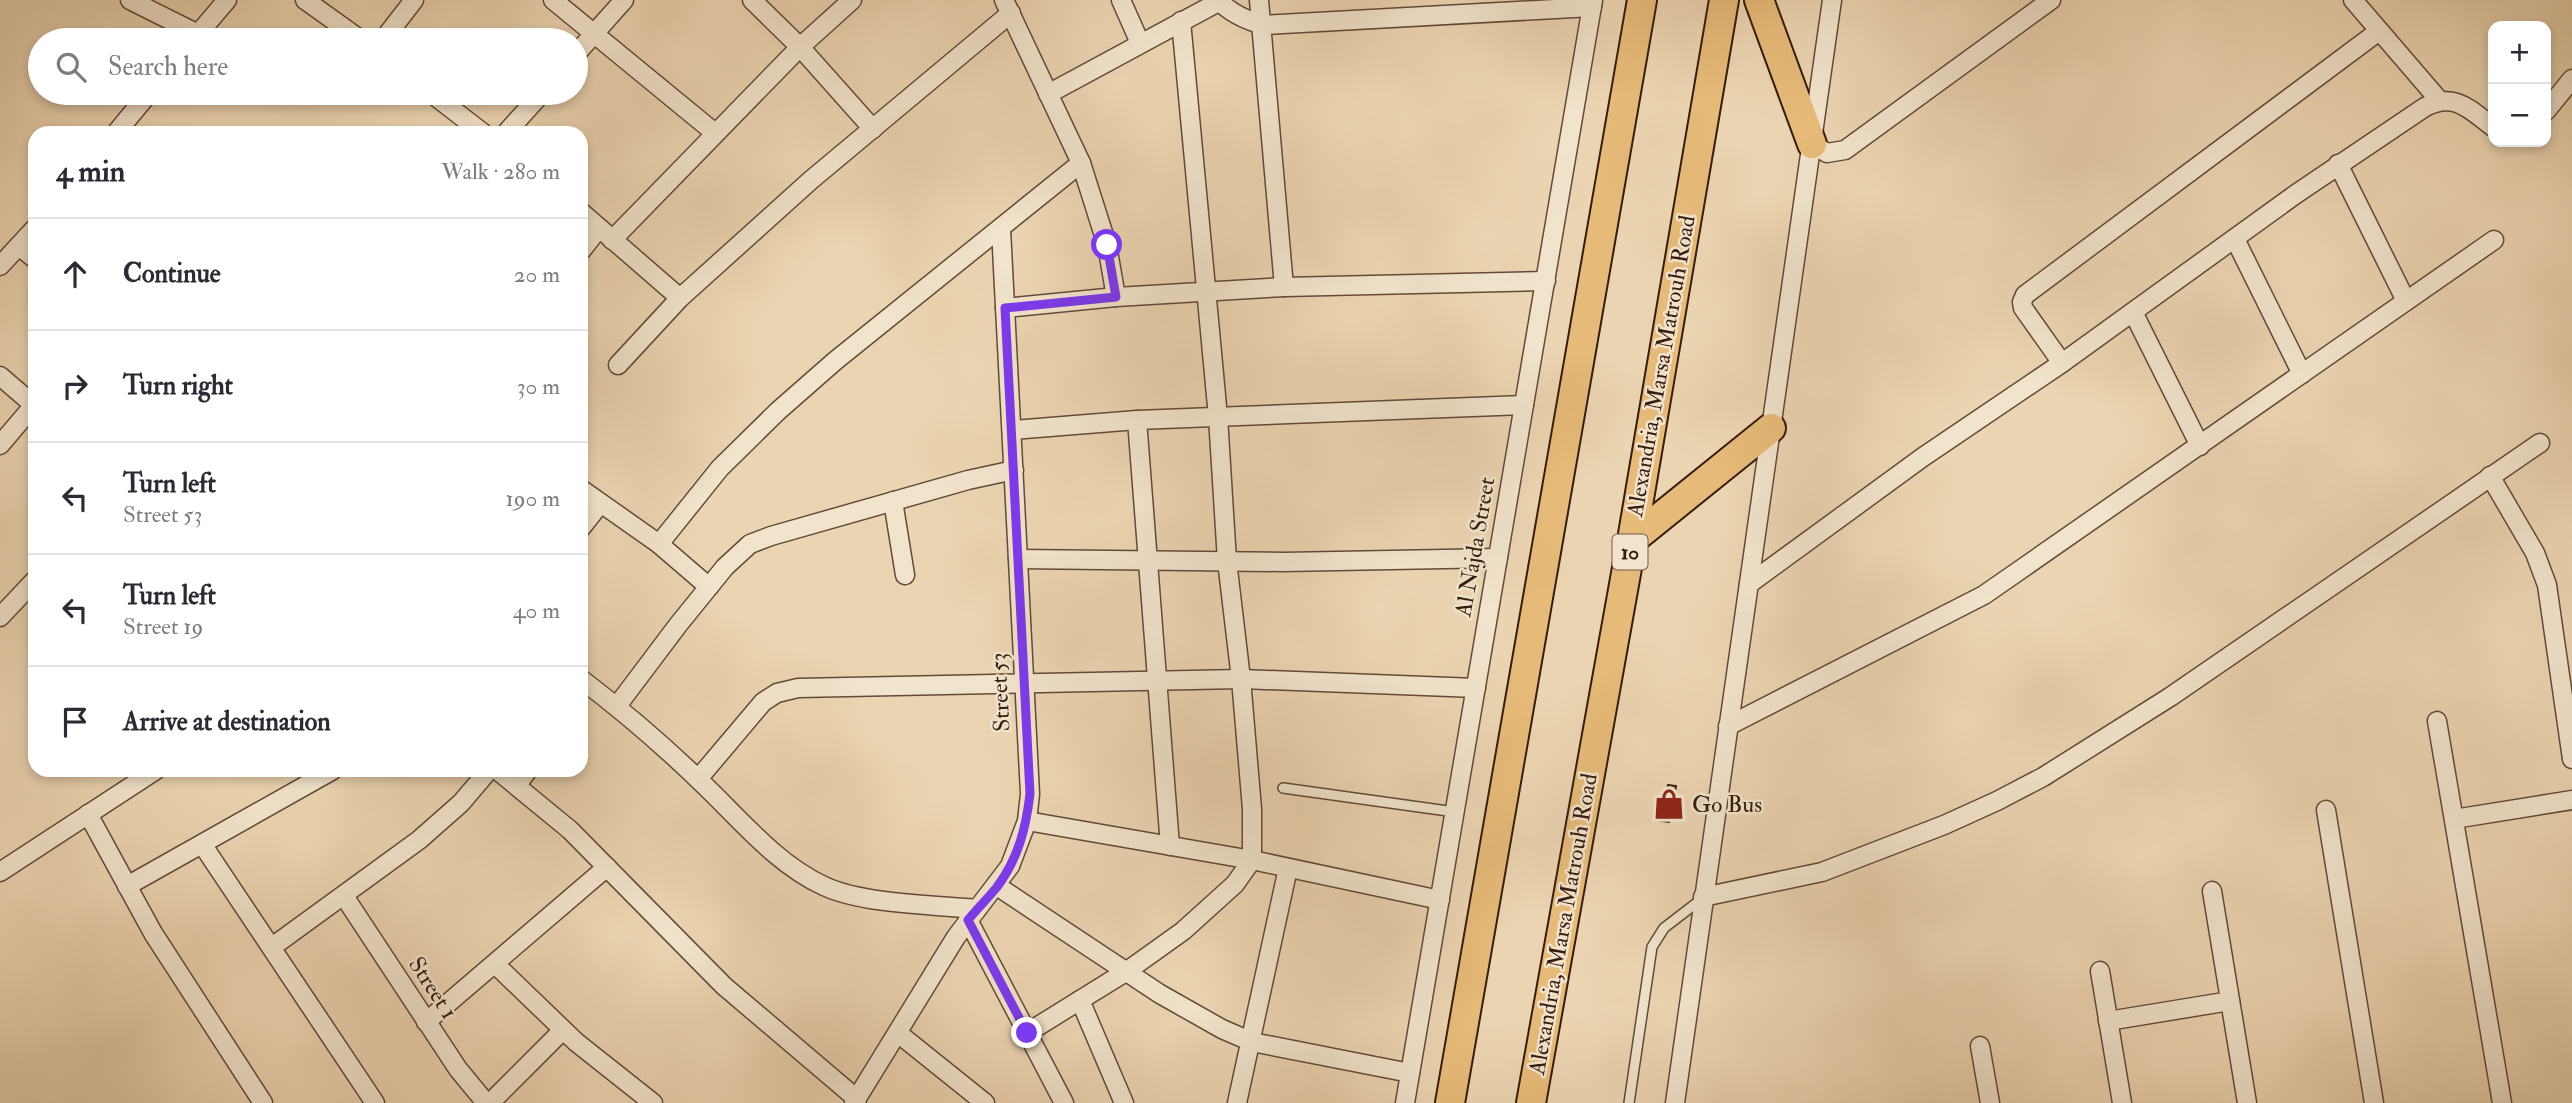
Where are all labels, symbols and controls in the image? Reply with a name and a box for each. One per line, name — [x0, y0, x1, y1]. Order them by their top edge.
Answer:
map controls — [2488, 21, 2551, 147]
button: + — [2488, 21, 2551, 84]
search box — [28, 28, 588, 105]
icon: search — [52, 48, 90, 86]
text: Search here — [108, 51, 228, 83]
button: − — [2488, 84, 2551, 147]
text: 4 min — [56, 153, 125, 190]
text: Walk · 280 m — [441, 157, 560, 186]
street label: Alexandria, Marsa Matrouh Road — [1620, 213, 1702, 520]
route start — [1091, 229, 1122, 260]
icon: ahead — [56, 255, 94, 293]
text: Continue — [123, 258, 221, 290]
text: 20 m — [514, 260, 560, 289]
icon: right — [56, 367, 94, 405]
text: Turn right — [123, 370, 233, 402]
text: 30 m — [517, 372, 560, 401]
text: Turn left — [123, 468, 216, 500]
street label: Al Najda Street — [1448, 475, 1502, 620]
icon: left — [56, 479, 94, 517]
text: 190 m — [506, 484, 560, 513]
text: Street 53 — [123, 500, 202, 529]
road number: 10 — [1612, 534, 1648, 570]
text: Turn left — [123, 580, 216, 612]
icon: left — [56, 591, 94, 629]
text: 40 m — [513, 596, 560, 625]
text: Street 19 — [123, 612, 203, 641]
street label: Street 53 — [983, 652, 1017, 732]
icon: arrive — [56, 703, 94, 741]
text: Arrive at destination — [123, 706, 331, 738]
street label: Alexandria, Marsa Matrouh Road — [1522, 771, 1604, 1078]
shop icon: Go Bus — [1652, 787, 1686, 821]
place label: Go Bus — [1692, 790, 1762, 819]
street label: Street 1 — [402, 951, 464, 1025]
route end — [1011, 1017, 1042, 1048]

